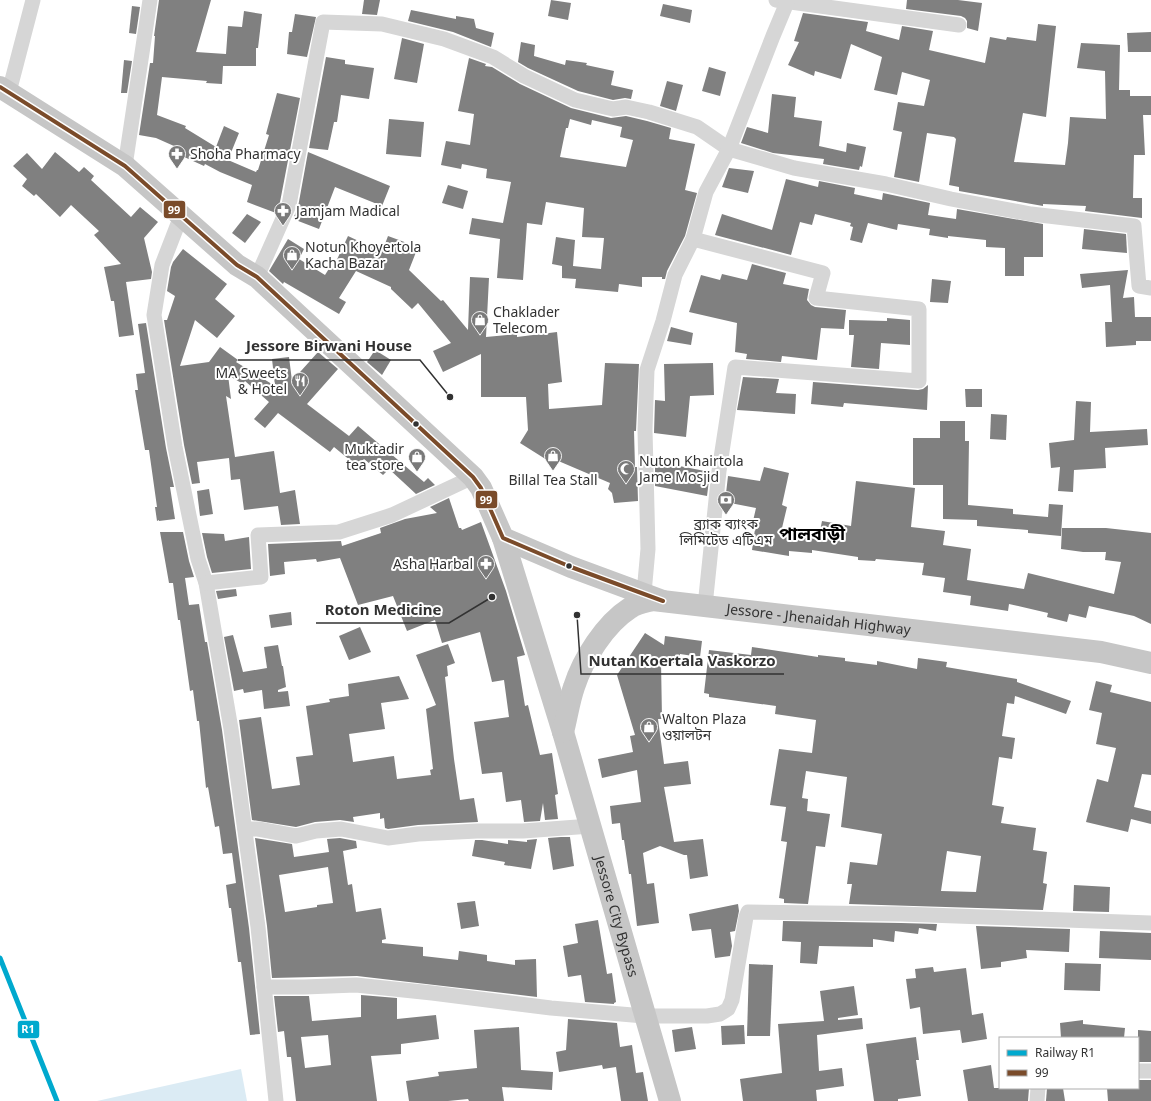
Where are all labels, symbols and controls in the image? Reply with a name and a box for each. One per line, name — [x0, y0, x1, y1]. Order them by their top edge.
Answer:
pharmacy icon: Shoha Pharmacy — [167, 144, 187, 169]
place label: Shoha Pharmacy — [190, 144, 301, 163]
line badge: 99 — [163, 200, 186, 219]
pharmacy icon: Jamjam Madical — [273, 201, 293, 226]
place label: Jamjam Madical — [294, 201, 400, 220]
text: 99 — [168, 202, 180, 217]
place label: Notun Khoyertola Kacha Bazar — [305, 237, 421, 272]
shop icon: Notun Khoyertola Kacha Bazar — [282, 245, 302, 270]
place label: Chaklader Telecom — [493, 302, 560, 337]
shop icon: Chaklader Telecom — [470, 310, 490, 335]
callout: Jessore Birwani House — [238, 333, 420, 360]
text: Jessore Birwani House — [244, 335, 412, 355]
place label: MA Sweets & Hotel — [215, 363, 287, 398]
restaurant icon: MA Sweets & Hotel — [290, 371, 310, 396]
unlabelled marker — [411, 419, 421, 429]
place label: Muktadir tea store — [344, 439, 404, 474]
shop icon: Billal Tea Stall — [543, 446, 563, 471]
shop icon: Muktadir tea store — [407, 447, 427, 472]
place label: Nuton Khairtola Jame Mosjid — [637, 451, 744, 486]
mosque icon: Nuton Khairtola Jame Mosjid — [616, 459, 636, 484]
place label: Billal Tea Stall — [508, 470, 598, 489]
line badge: 99 — [475, 490, 498, 509]
bank icon: ব্র্যাক ব্যাংক লিমিটেড এটিএম — [716, 490, 736, 515]
text: 99 — [480, 492, 492, 507]
place label: ব্র্যাক ব্যাংক লিমিটেড এটিএম — [679, 514, 773, 549]
district label: পালবাড়ী — [779, 521, 846, 545]
place label: Asha Harbal — [393, 554, 473, 573]
pharmacy icon: Asha Harbal — [476, 554, 496, 579]
unlabelled marker — [564, 561, 574, 571]
callout: Roton Medicine — [316, 596, 449, 623]
street label: Jessore - Jhenaidah Highway — [723, 598, 913, 639]
text: Roton Medicine — [325, 599, 441, 619]
callout: Nutan Koertala Vaskorzo — [581, 647, 784, 674]
text: Nutan Koertala Vaskorzo — [588, 650, 776, 670]
place label: Walton Plaza ওয়ালটন — [662, 709, 746, 744]
shop icon: Walton Plaza ওয়ালটন — [639, 717, 659, 742]
street label: Jessore City Bypass — [590, 852, 644, 979]
line badge: R1 — [17, 1020, 40, 1039]
text: R1 — [21, 1021, 35, 1036]
legend — [999, 1037, 1139, 1089]
text: Railway R1 — [1035, 1044, 1095, 1061]
text: 99 — [1035, 1064, 1049, 1081]

